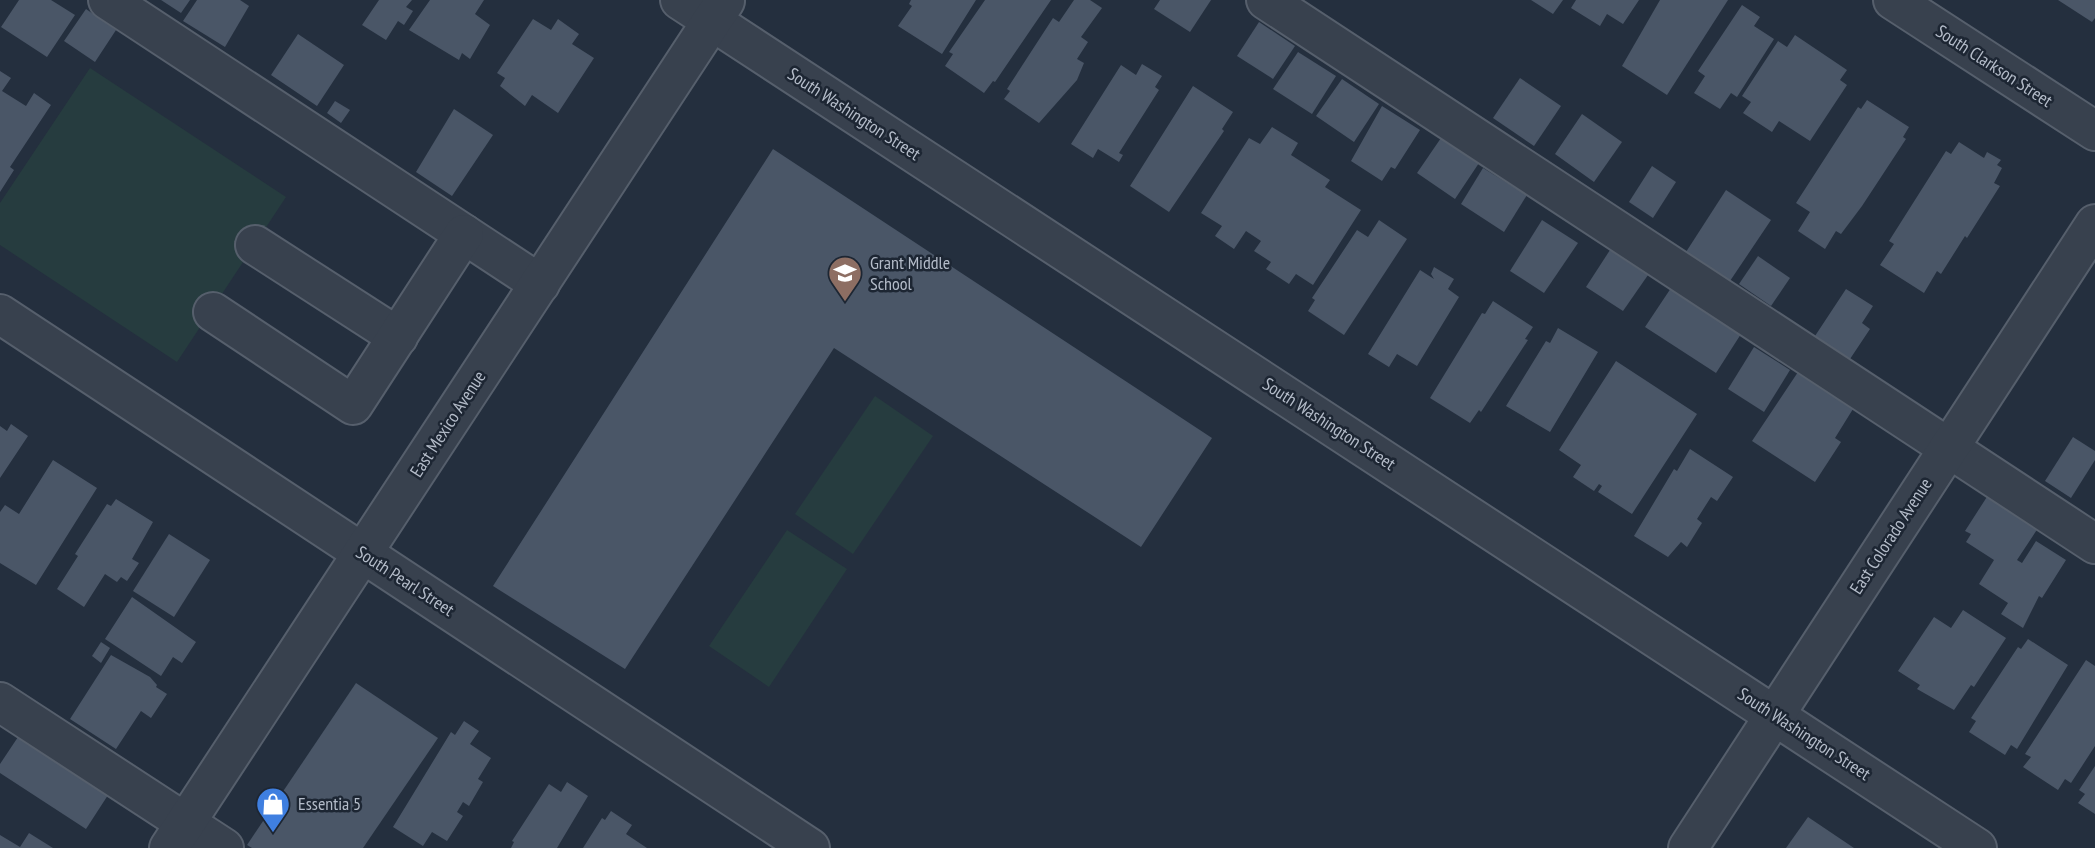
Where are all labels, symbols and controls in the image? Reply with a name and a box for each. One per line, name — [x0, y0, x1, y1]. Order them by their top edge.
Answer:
street label: South Clarkson Street — [1932, 19, 2057, 112]
street label: South Washington Street — [784, 62, 925, 165]
place label: Grant Middle School — [870, 251, 950, 295]
school or university icon: Grant Middle School — [826, 254, 864, 303]
street label: East Mexico Avenue — [405, 366, 491, 481]
street label: South Washington Street — [1259, 372, 1400, 475]
street label: East Colorado Avenue — [1844, 473, 1937, 598]
street label: South Pearl Street — [352, 540, 459, 621]
street label: South Washington Street — [1734, 682, 1875, 785]
shop icon: Essentia 5 — [254, 785, 292, 834]
place label: Essentia 5 — [298, 792, 361, 815]

